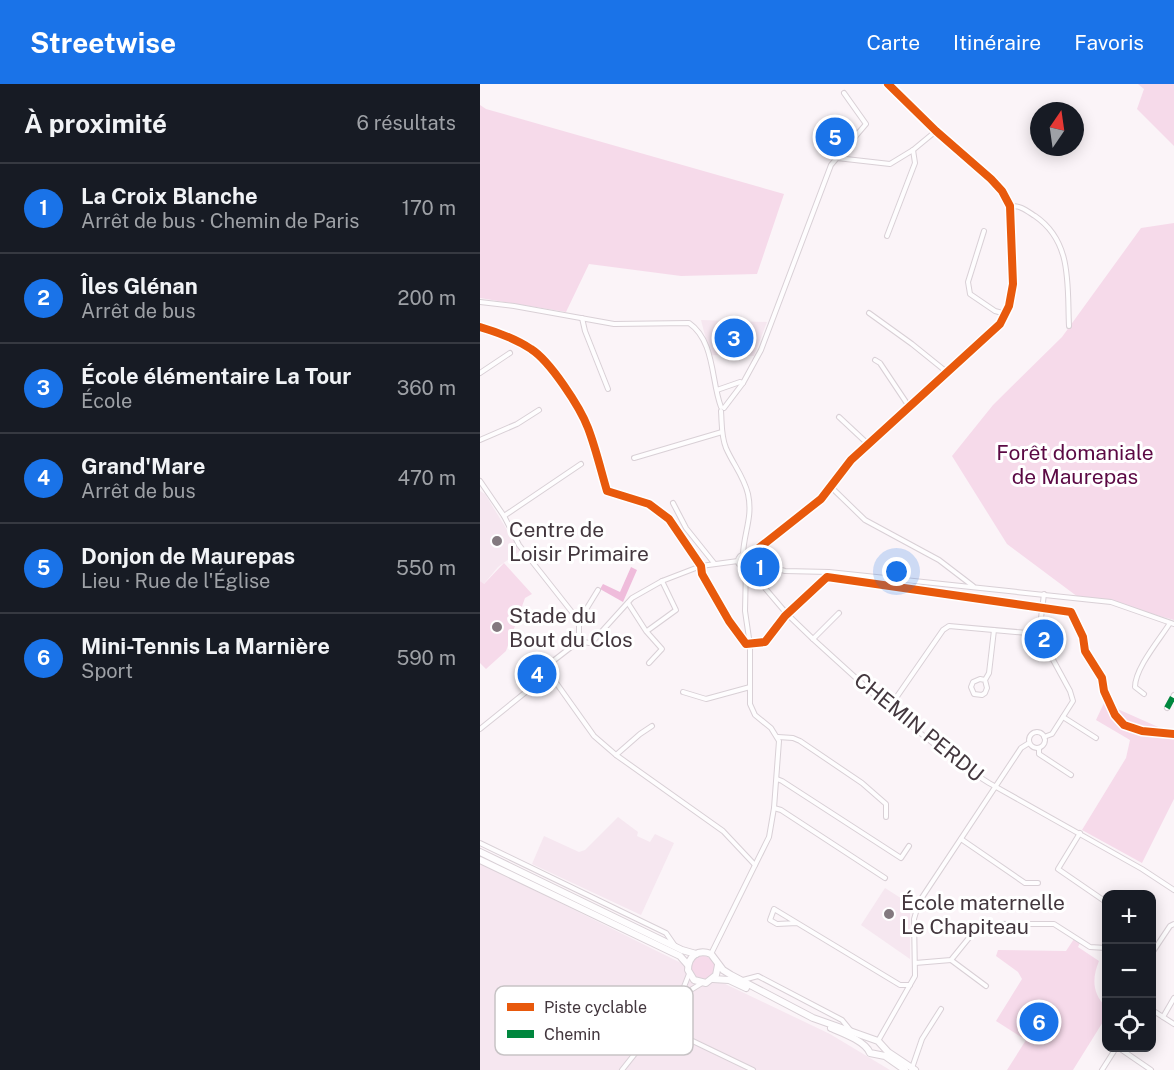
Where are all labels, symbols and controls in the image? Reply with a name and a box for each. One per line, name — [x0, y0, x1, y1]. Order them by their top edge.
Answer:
text: Streetwise — [30, 26, 176, 59]
text: Carte — [866, 30, 920, 55]
text: Itinéraire — [953, 30, 1041, 55]
text: Favoris — [1074, 30, 1144, 55]
north arrow — [1030, 102, 1084, 156]
text: À proximité — [24, 108, 167, 139]
text: 6 résultats — [356, 111, 456, 135]
pin: 5 — [816, 115, 854, 160]
text: La Croix Blanche — [81, 183, 258, 209]
text: 1 — [39, 196, 48, 220]
text: 170 m — [402, 196, 456, 220]
text: Arrêt de bus · Chemin de Paris — [81, 209, 359, 233]
text: Îles Glénan — [81, 273, 198, 299]
text: 2 — [37, 286, 50, 310]
text: 200 m — [398, 286, 456, 310]
text: Arrêt de bus — [81, 299, 196, 323]
pin: 3 — [714, 316, 754, 360]
text: École élémentaire La Tour — [81, 363, 351, 389]
text: 3 — [37, 376, 50, 400]
text: 360 m — [397, 376, 456, 400]
text: École — [81, 389, 132, 413]
park label: Forêt domaniale de Maurepas — [996, 440, 1154, 489]
text: Grand'Mare — [81, 453, 205, 479]
text: 4 — [37, 466, 50, 490]
text: 470 m — [397, 466, 456, 490]
text: Arrêt de bus — [81, 479, 196, 503]
place label: Centre de Loisir Primaire — [509, 517, 649, 566]
marker: Centre de Loisir Primaire — [490, 534, 504, 548]
text: Donjon de Maurepas — [81, 543, 295, 569]
pin: 1 — [740, 544, 780, 590]
text: 5 — [37, 556, 50, 580]
text: 550 m — [396, 556, 456, 580]
your location — [882, 557, 911, 586]
text: Lieu · Rue de l'Église — [81, 569, 270, 593]
place label: Stade du Bout du Clos — [509, 603, 633, 652]
pin: 2 — [1024, 616, 1064, 662]
marker: Stade du Bout du Clos — [490, 620, 504, 634]
text: Mini-Tennis La Marnière — [81, 633, 330, 659]
text: 6 — [37, 646, 50, 670]
text: 590 m — [396, 646, 456, 670]
pin: 4 — [518, 652, 556, 696]
text: Sport — [81, 659, 133, 683]
street label: CHEMIN PERDU — [849, 667, 989, 787]
place label: École maternelle Le Chapiteau — [901, 890, 1065, 939]
map controls — [1102, 890, 1156, 1052]
button: + — [1102, 890, 1156, 944]
marker: École maternelle Le Chapiteau — [882, 907, 896, 921]
button: − — [1102, 944, 1156, 998]
legend — [495, 986, 693, 1055]
text: Piste cyclable — [544, 998, 647, 1017]
button: locate — [1102, 998, 1156, 1052]
pin: 6 — [1020, 1000, 1058, 1044]
text: Chemin — [544, 1025, 600, 1044]

